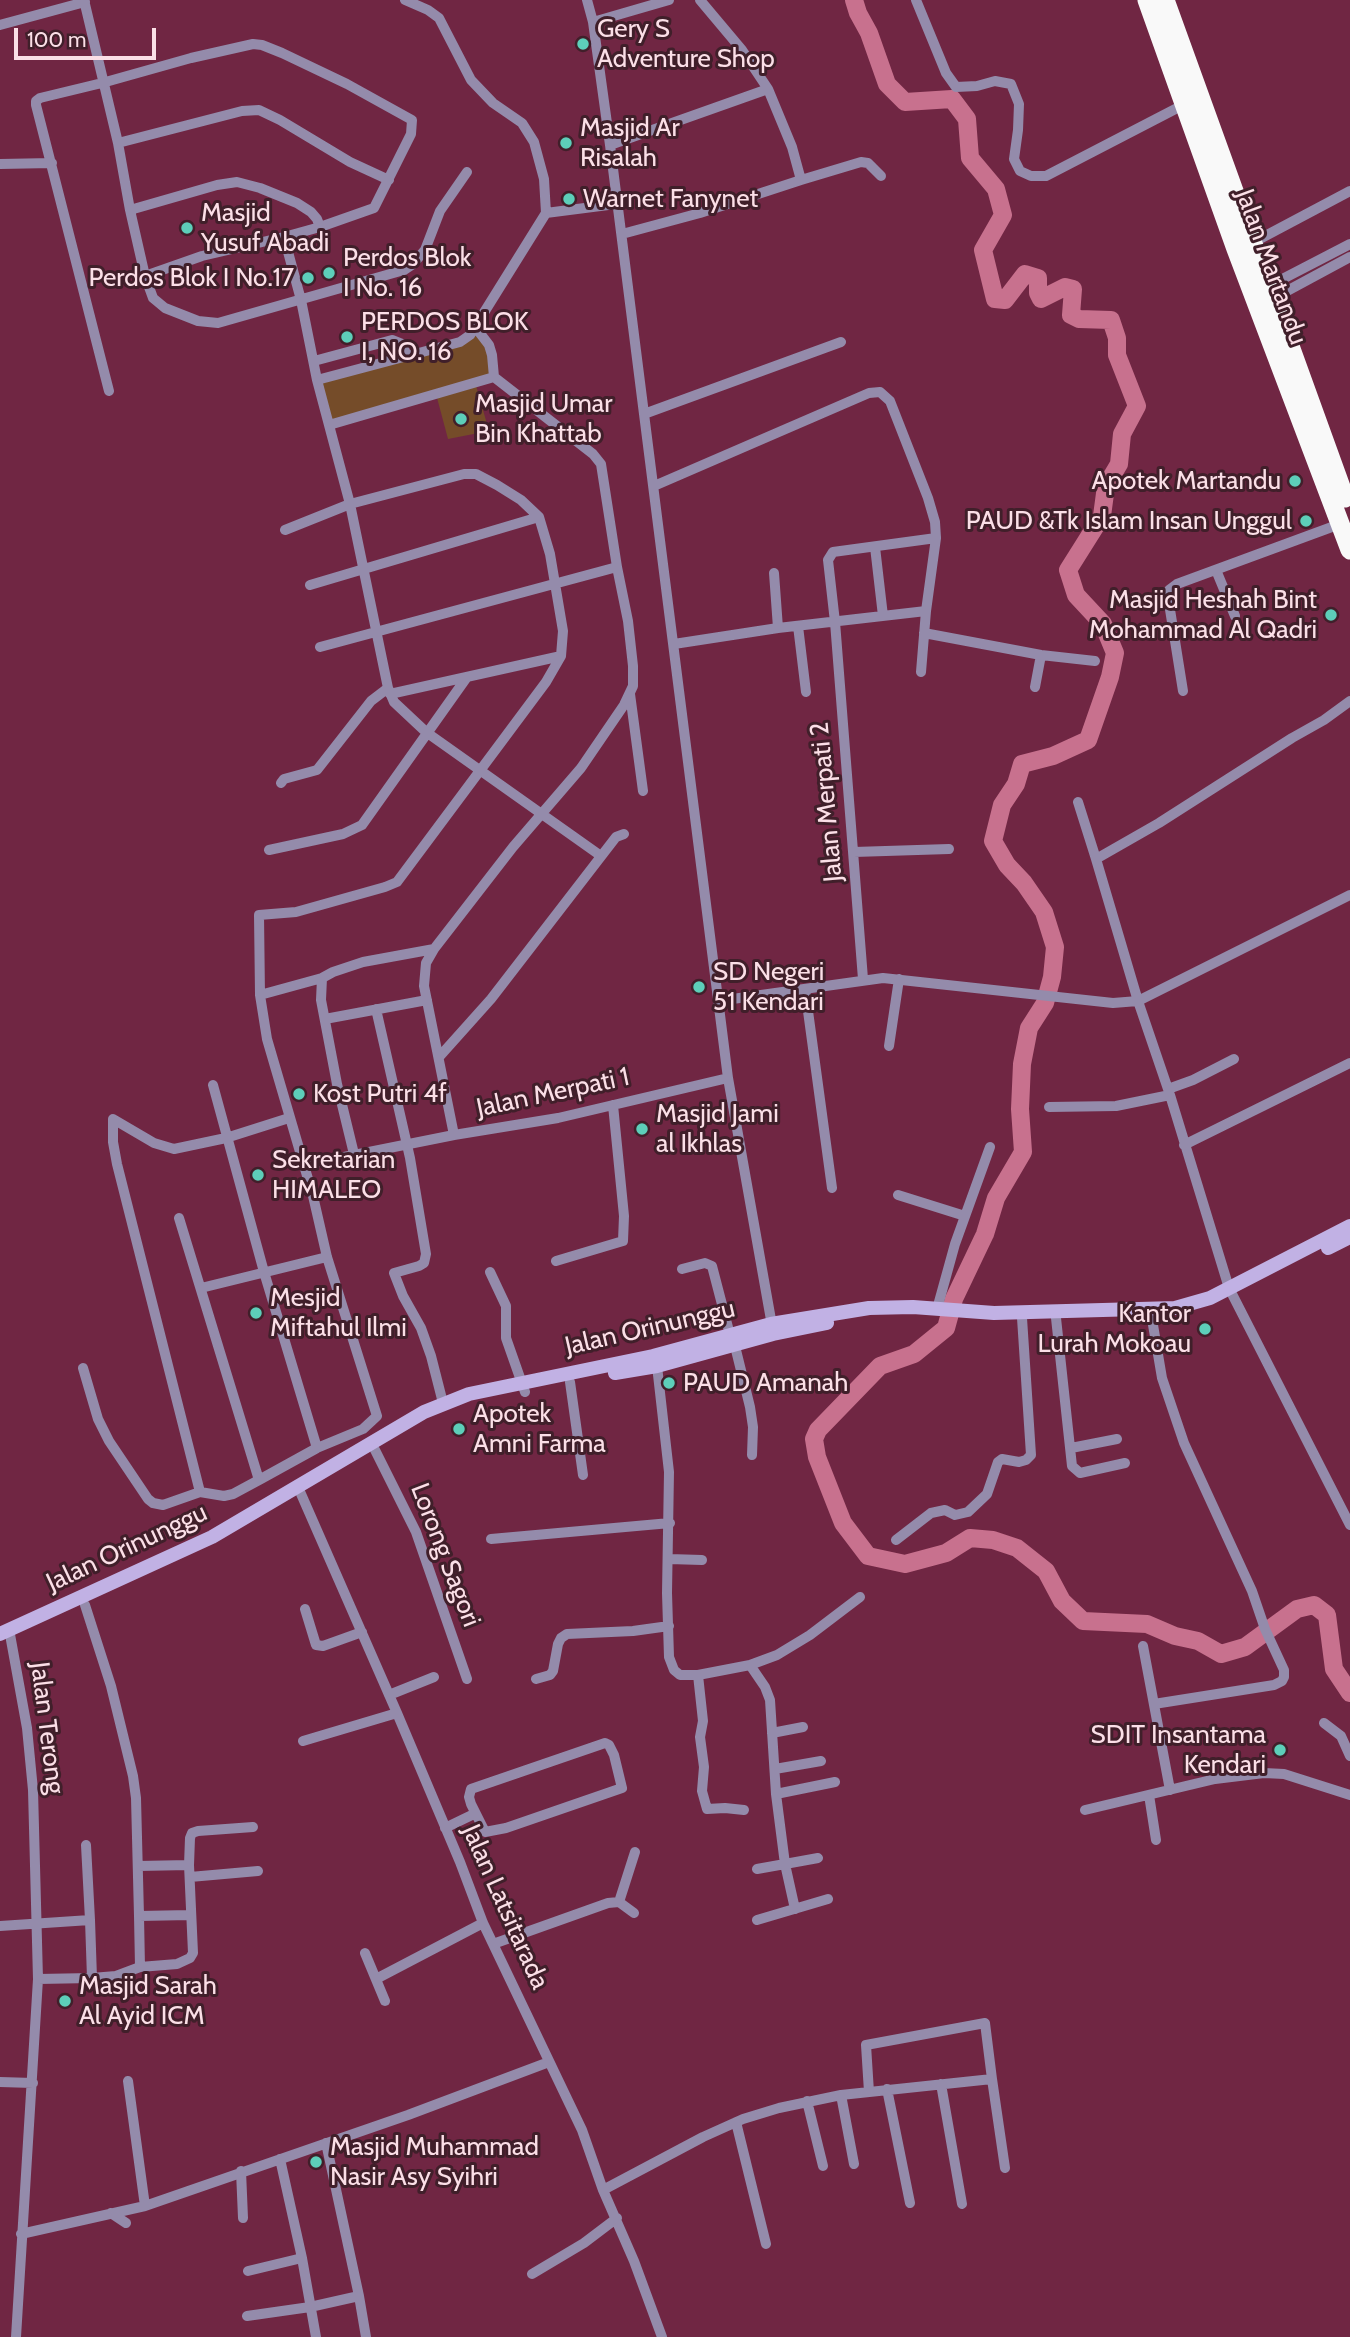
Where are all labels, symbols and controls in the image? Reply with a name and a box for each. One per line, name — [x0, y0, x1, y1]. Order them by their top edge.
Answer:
place label: Gery S Adventure Shop — [597, 13, 775, 74]
scale bar — [18, 14, 159, 58]
text: 100 m — [27, 27, 86, 52]
marker: Gery S Adventure Shop — [575, 36, 591, 52]
place label: Masjid Ar Risalah — [580, 112, 680, 174]
marker: Masjid Ar Risalah — [558, 135, 574, 151]
place label: Warnet Fanynet — [583, 183, 758, 215]
street label: Jalan Martandu — [1228, 185, 1314, 349]
marker: Warnet Fanynet — [561, 191, 577, 207]
place label: Masjid Yusuf Abadi — [201, 197, 329, 258]
marker: Masjid Yusuf Abadi — [179, 220, 195, 236]
place label: Perdos Blok I No. 16 — [343, 242, 471, 304]
place label: Perdos Blok I No.17 — [88, 262, 294, 294]
marker: Perdos Blok I No. 16 — [321, 265, 337, 281]
marker: Perdos Blok I No.17 — [300, 270, 316, 286]
place label: PERDOS BLOK I, NO. 16 — [361, 306, 529, 368]
marker: PERDOS BLOK I, NO. 16 — [339, 329, 355, 345]
place label: Masjid Umar Bin Khattab — [475, 388, 612, 450]
marker: Masjid Umar Bin Khattab — [453, 411, 469, 427]
place label: Apotek Martandu — [1091, 465, 1281, 497]
marker: Apotek Martandu — [1287, 473, 1303, 489]
place label: PAUD &Tk Islam Insan Unggul — [966, 505, 1292, 537]
marker: PAUD &Tk Islam Insan Unggul — [1298, 513, 1314, 529]
place label: Masjid Heshah Bint Mohammad Al Qadri — [1089, 584, 1317, 646]
marker: Masjid Heshah Bint Mohammad Al Qadri — [1323, 607, 1339, 623]
street label: Jalan Merpati 2 — [804, 721, 850, 883]
place label: SD Negeri 51 Kendari — [713, 956, 824, 1018]
marker: SD Negeri 51 Kendari — [691, 979, 707, 995]
street label: Jalan Merpati 1 — [474, 1062, 632, 1124]
place label: Kost Putri 4f — [313, 1078, 447, 1110]
marker: Kost Putri 4f — [291, 1086, 307, 1102]
place label: Masjid Jami al Ikhlas — [656, 1098, 779, 1160]
marker: Masjid Jami al Ikhlas — [634, 1121, 650, 1137]
place label: Sekretarian HIMALEO — [272, 1144, 395, 1206]
marker: Sekretarian HIMALEO — [250, 1167, 266, 1183]
place label: Mesjid Miftahul Ilmi — [270, 1282, 407, 1344]
street label: Jalan Orinunggu — [562, 1293, 738, 1363]
place label: Kantor Lurah Mokoau — [1037, 1298, 1191, 1360]
marker: Mesjid Miftahul Ilmi — [248, 1305, 264, 1321]
marker: Kantor Lurah Mokoau — [1197, 1321, 1213, 1337]
place label: PAUD Amanah — [683, 1367, 848, 1399]
marker: PAUD Amanah — [661, 1375, 677, 1391]
place label: Apotek Amni Farma — [473, 1398, 606, 1460]
marker: Apotek Amni Farma — [451, 1421, 467, 1437]
street label: Lorong Sagori — [403, 1479, 487, 1631]
street label: Jalan Orinunggu — [42, 1497, 212, 1599]
street label: Jalan Terong — [23, 1660, 71, 1796]
place label: SDIT Insantama Kendari — [1091, 1719, 1266, 1780]
marker: SDIT Insantama Kendari — [1272, 1742, 1288, 1758]
street label: Jalan Latsitarada — [455, 1820, 555, 1994]
place label: Masjid Sarah Al Ayid ICM — [79, 1970, 217, 2032]
marker: Masjid Sarah Al Ayid ICM — [57, 1993, 73, 2009]
place label: Masjid Muhammad Nasir Asy Syihri — [330, 2131, 539, 2192]
marker: Masjid Muhammad Nasir Asy Syihri — [308, 2154, 324, 2170]

